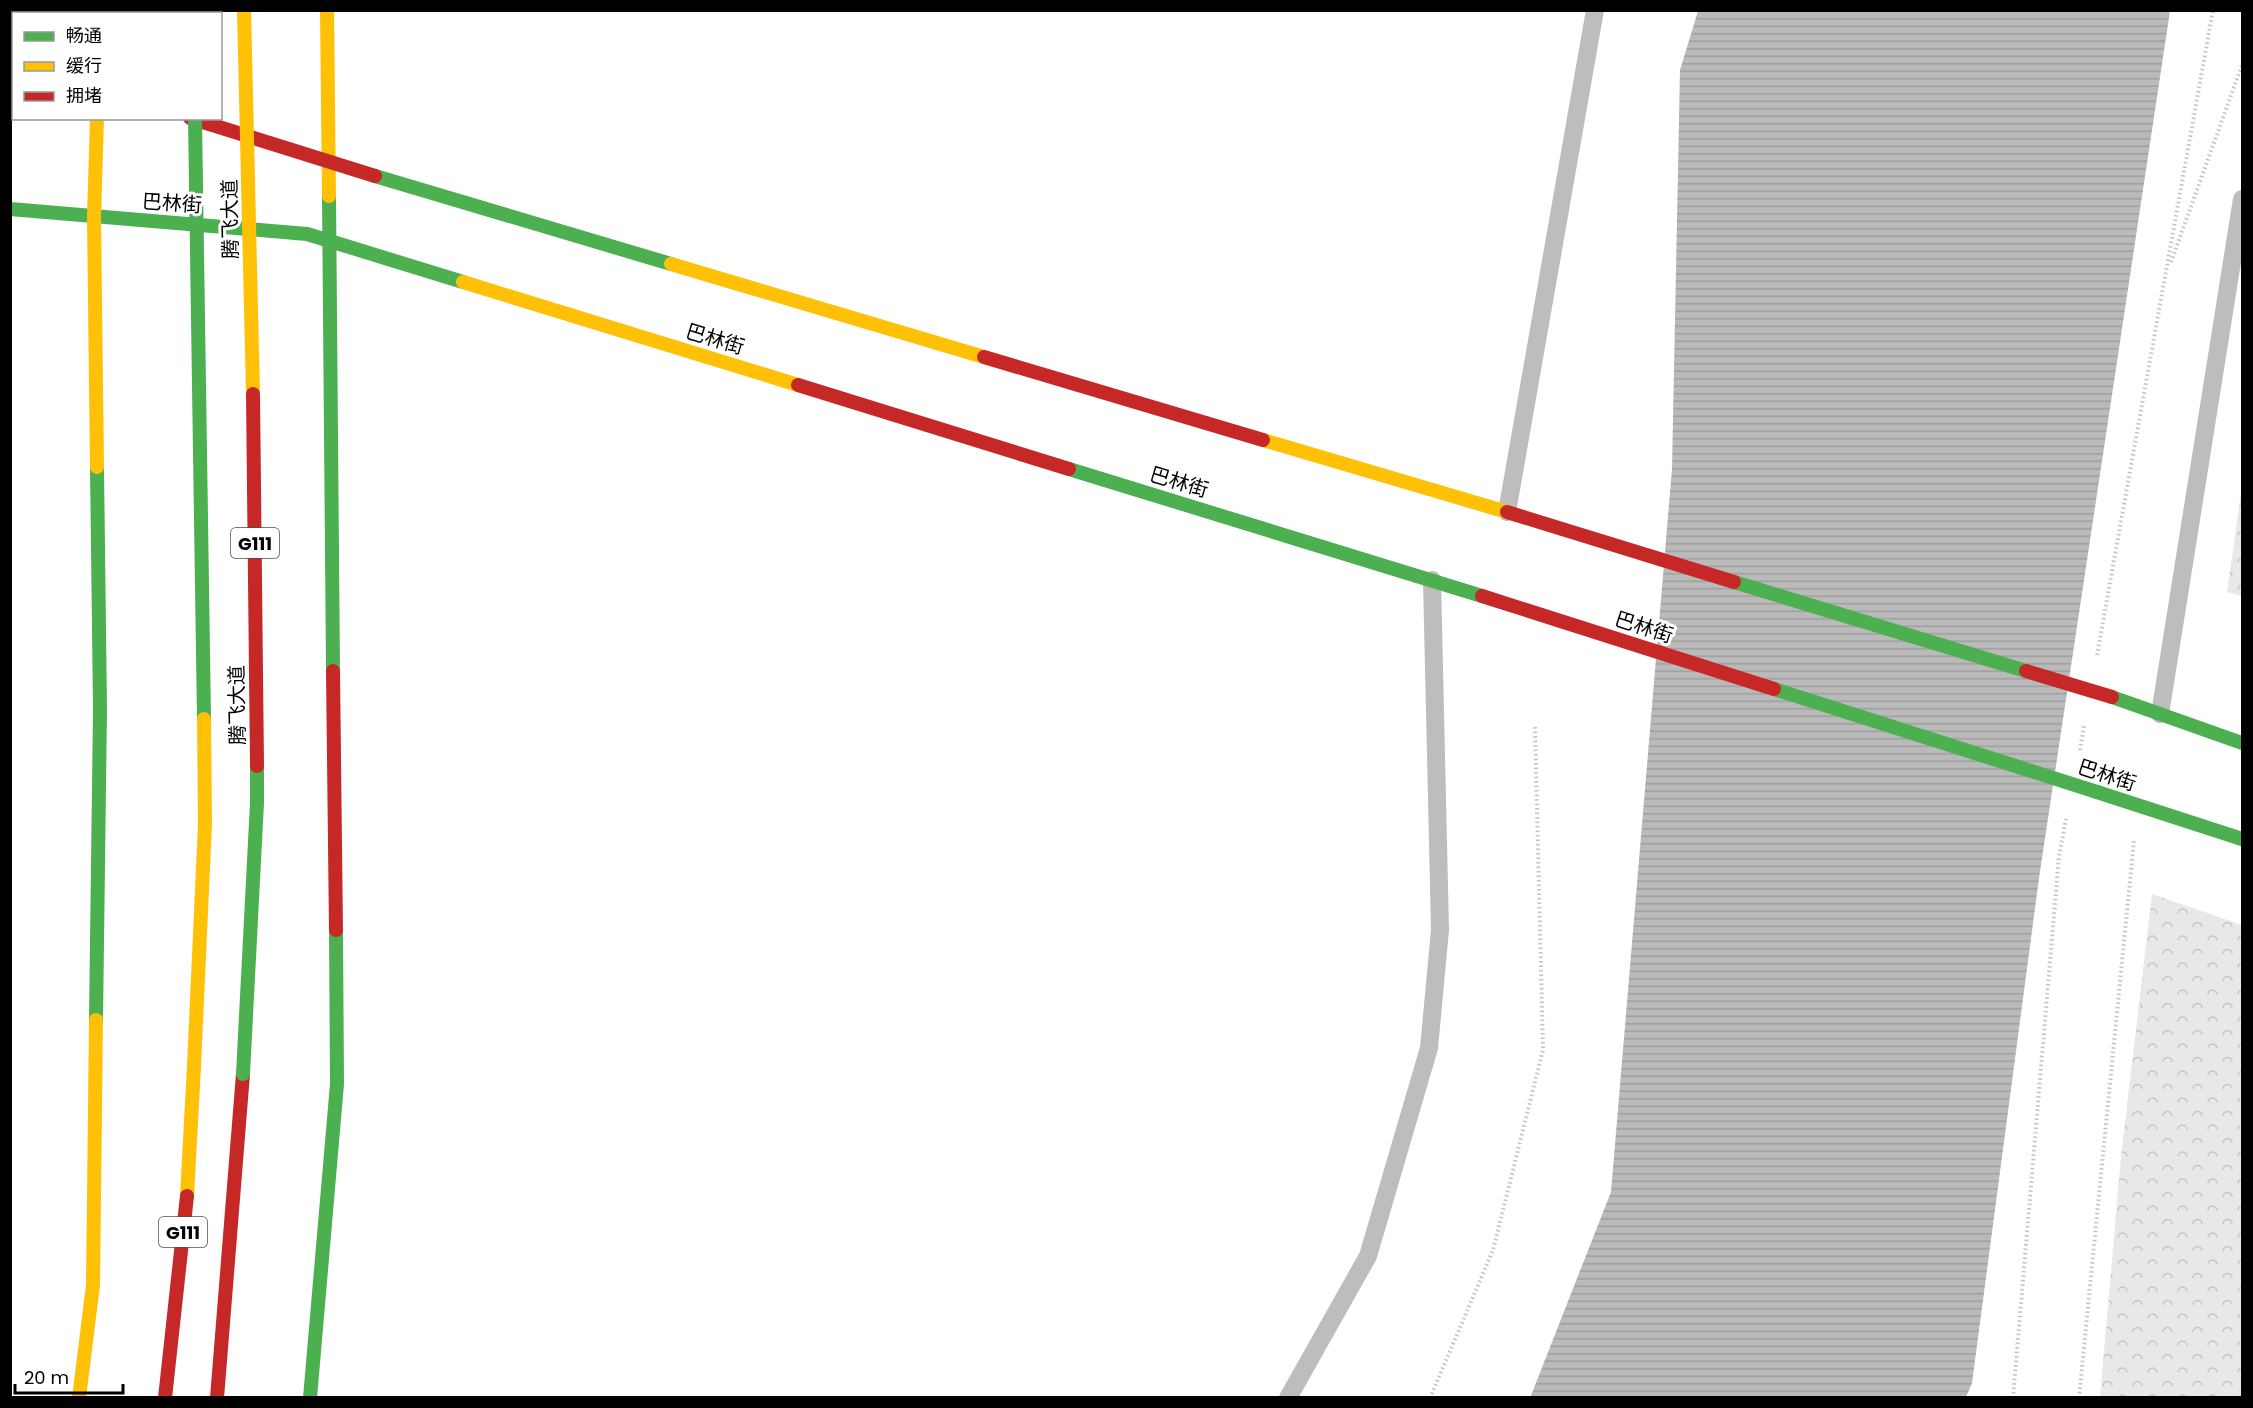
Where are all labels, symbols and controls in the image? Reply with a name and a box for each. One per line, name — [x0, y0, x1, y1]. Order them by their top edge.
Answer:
legend — [12, 12, 222, 120]
text: 畅通 — [66, 23, 102, 48]
text: 缓行 — [66, 53, 102, 78]
text: 拥堵 — [66, 83, 102, 108]
street label: 腾飞大道 — [215, 179, 245, 259]
street label: 巴林街 — [141, 187, 203, 219]
street label: 巴林街 — [682, 317, 748, 361]
street label: 巴林街 — [1146, 460, 1212, 504]
road number: G111 — [231, 528, 279, 558]
street label: 巴林街 — [1611, 604, 1677, 650]
street label: 腾飞大道 — [222, 665, 252, 745]
street label: 巴林街 — [2074, 752, 2140, 798]
road number: G111 — [159, 1217, 207, 1247]
scale bar — [15, 1357, 123, 1395]
text: 20 m — [24, 1365, 69, 1390]

